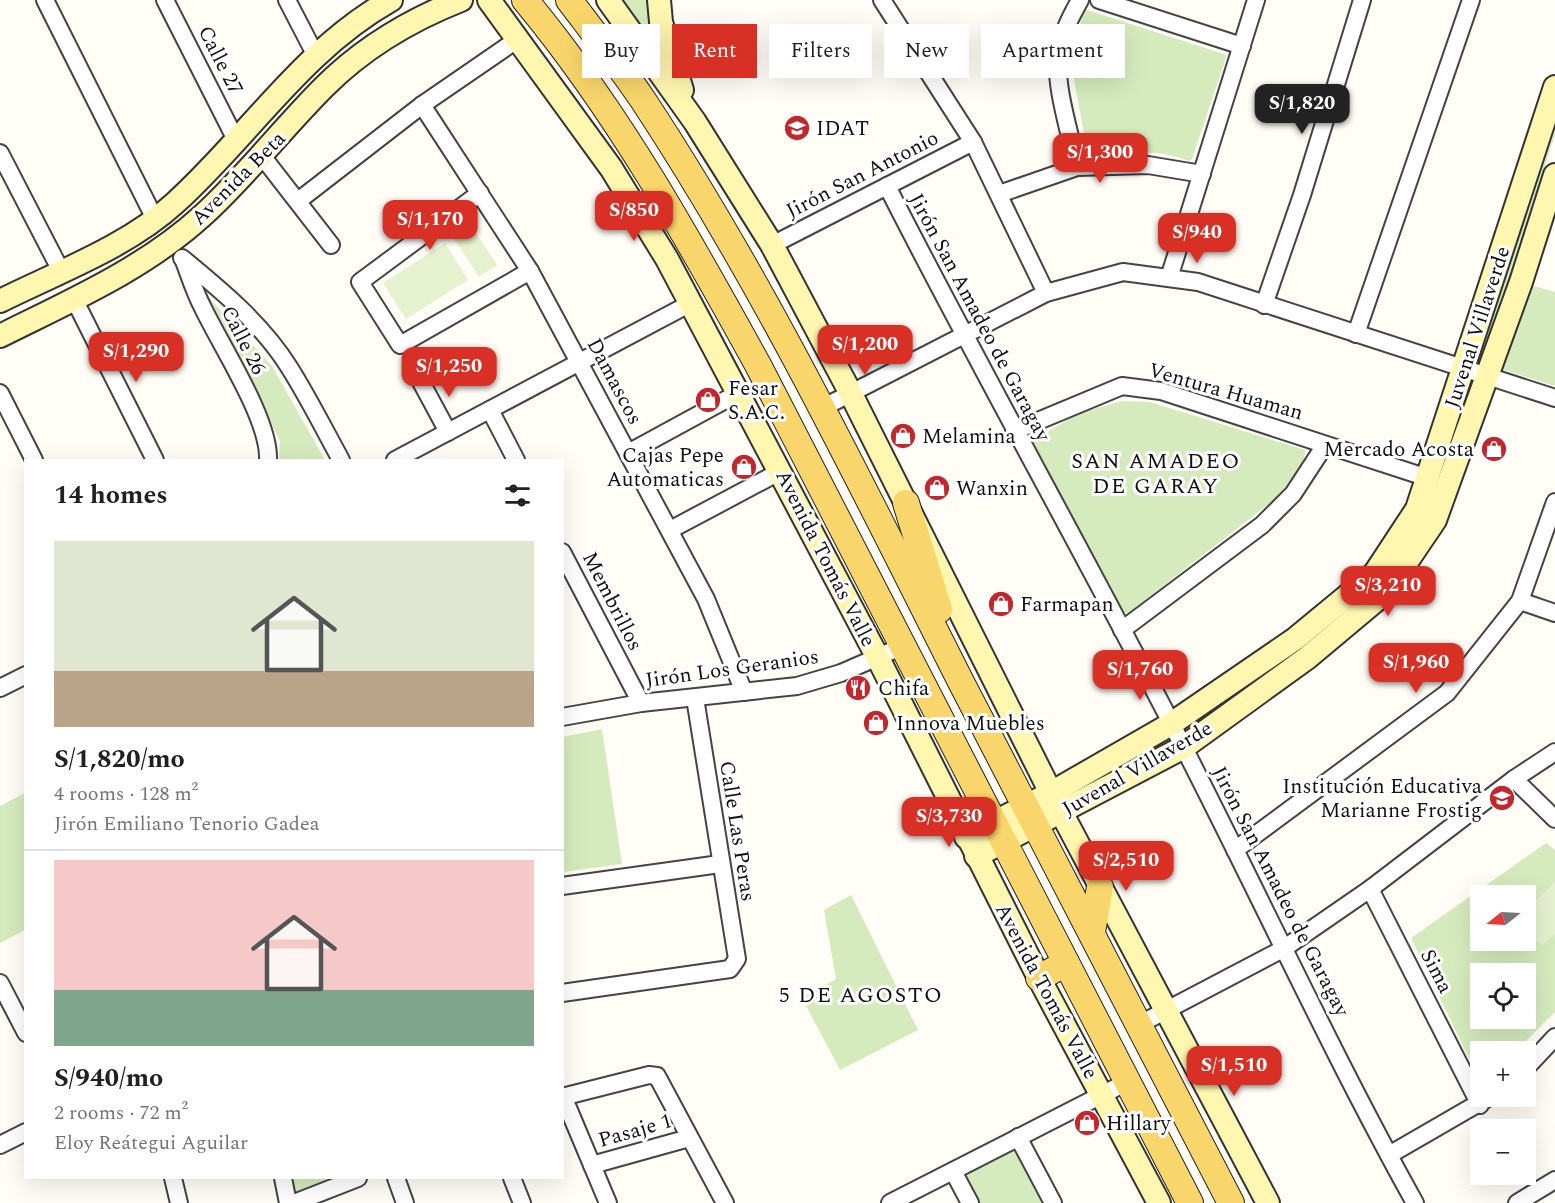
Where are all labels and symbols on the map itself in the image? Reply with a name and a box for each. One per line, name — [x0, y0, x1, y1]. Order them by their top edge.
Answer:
street label: Calle 27 — [189, 20, 251, 101]
pin: S/1,820 — [1247, 84, 1357, 135]
school or university icon: IDAT — [782, 113, 812, 143]
place label: IDAT — [816, 113, 869, 145]
street label: Avenida Beta — [184, 123, 294, 234]
street label: Jirón San Antonio — [780, 123, 944, 227]
pin: S/1,300 — [1045, 133, 1155, 184]
street label: Jirón San Amadeo de Garagay — [900, 188, 1059, 448]
pin: S/850 — [592, 191, 676, 242]
pin: S/1,170 — [375, 200, 485, 251]
pin: S/940 — [1155, 213, 1239, 264]
street label: Juvenal Villaverde — [1437, 242, 1519, 413]
street label: Calle 26 — [212, 300, 274, 381]
pin: S/1,200 — [810, 325, 920, 376]
pin: S/1,290 — [81, 332, 191, 383]
street label: Damascos — [578, 332, 650, 431]
pin: S/1,250 — [394, 347, 504, 398]
street label: Ventura Huaman — [1145, 355, 1307, 429]
place label: Fesar S.A.C. — [728, 373, 785, 429]
shop icon: Fesar S.A.C. — [693, 385, 723, 415]
shop icon: Melamina — [888, 421, 918, 451]
place label: Melamina — [922, 421, 1016, 453]
place label: Mercado Acosta — [1323, 434, 1475, 466]
shop icon: Mercado Acosta — [1479, 434, 1509, 464]
place label: Cajas Pepe Automaticas — [606, 440, 724, 496]
district label: SAN AMADEO DE GARAY — [1071, 445, 1241, 503]
shop icon: Cajas Pepe Automaticas — [729, 452, 759, 482]
street label: Avenida Tomás Valle — [767, 464, 884, 653]
shop icon: Wanxin — [922, 473, 952, 503]
place label: Wanxin — [956, 473, 1028, 505]
street label: Membrillos — [573, 546, 651, 657]
pin: S/3,210 — [1333, 566, 1443, 617]
shop icon: Farmapan — [986, 589, 1016, 619]
place label: Farmapan — [1020, 589, 1114, 621]
street label: Jirón Los Geranios — [643, 641, 821, 697]
pin: S/1,960 — [1361, 643, 1471, 694]
pin: S/1,760 — [1085, 650, 1195, 701]
restaurant icon: Chifa — [843, 673, 873, 703]
place label: Chifa — [878, 673, 930, 705]
shop icon: Innova Muebles — [861, 708, 891, 738]
place label: Innova Muebles — [896, 708, 1045, 740]
street label: Juvenal Villaverde — [1056, 713, 1219, 825]
street label: Calle Las Peras — [710, 758, 764, 904]
street label: Jirón San Amadeo de Garagay — [1203, 761, 1358, 1023]
place label: Institución Educativa Marianne Frostig — [1282, 771, 1483, 827]
school or university icon: Institución Educativa Marianne Frostig — [1487, 783, 1517, 813]
pin: S/3,730 — [894, 797, 1004, 848]
pin: S/2,510 — [1071, 841, 1181, 892]
north arrow — [1470, 885, 1536, 951]
street label: Avenida Tomás Valle — [986, 898, 1106, 1085]
street label: Sima — [1411, 944, 1461, 1000]
district label: 5 DE AGOSTO — [779, 979, 943, 1012]
pin: S/1,510 — [1179, 1046, 1289, 1097]
street label: Pasaje 1 — [595, 1105, 676, 1157]
shop icon: Hillary — [1072, 1108, 1102, 1138]
place label: Hillary — [1106, 1108, 1172, 1140]

